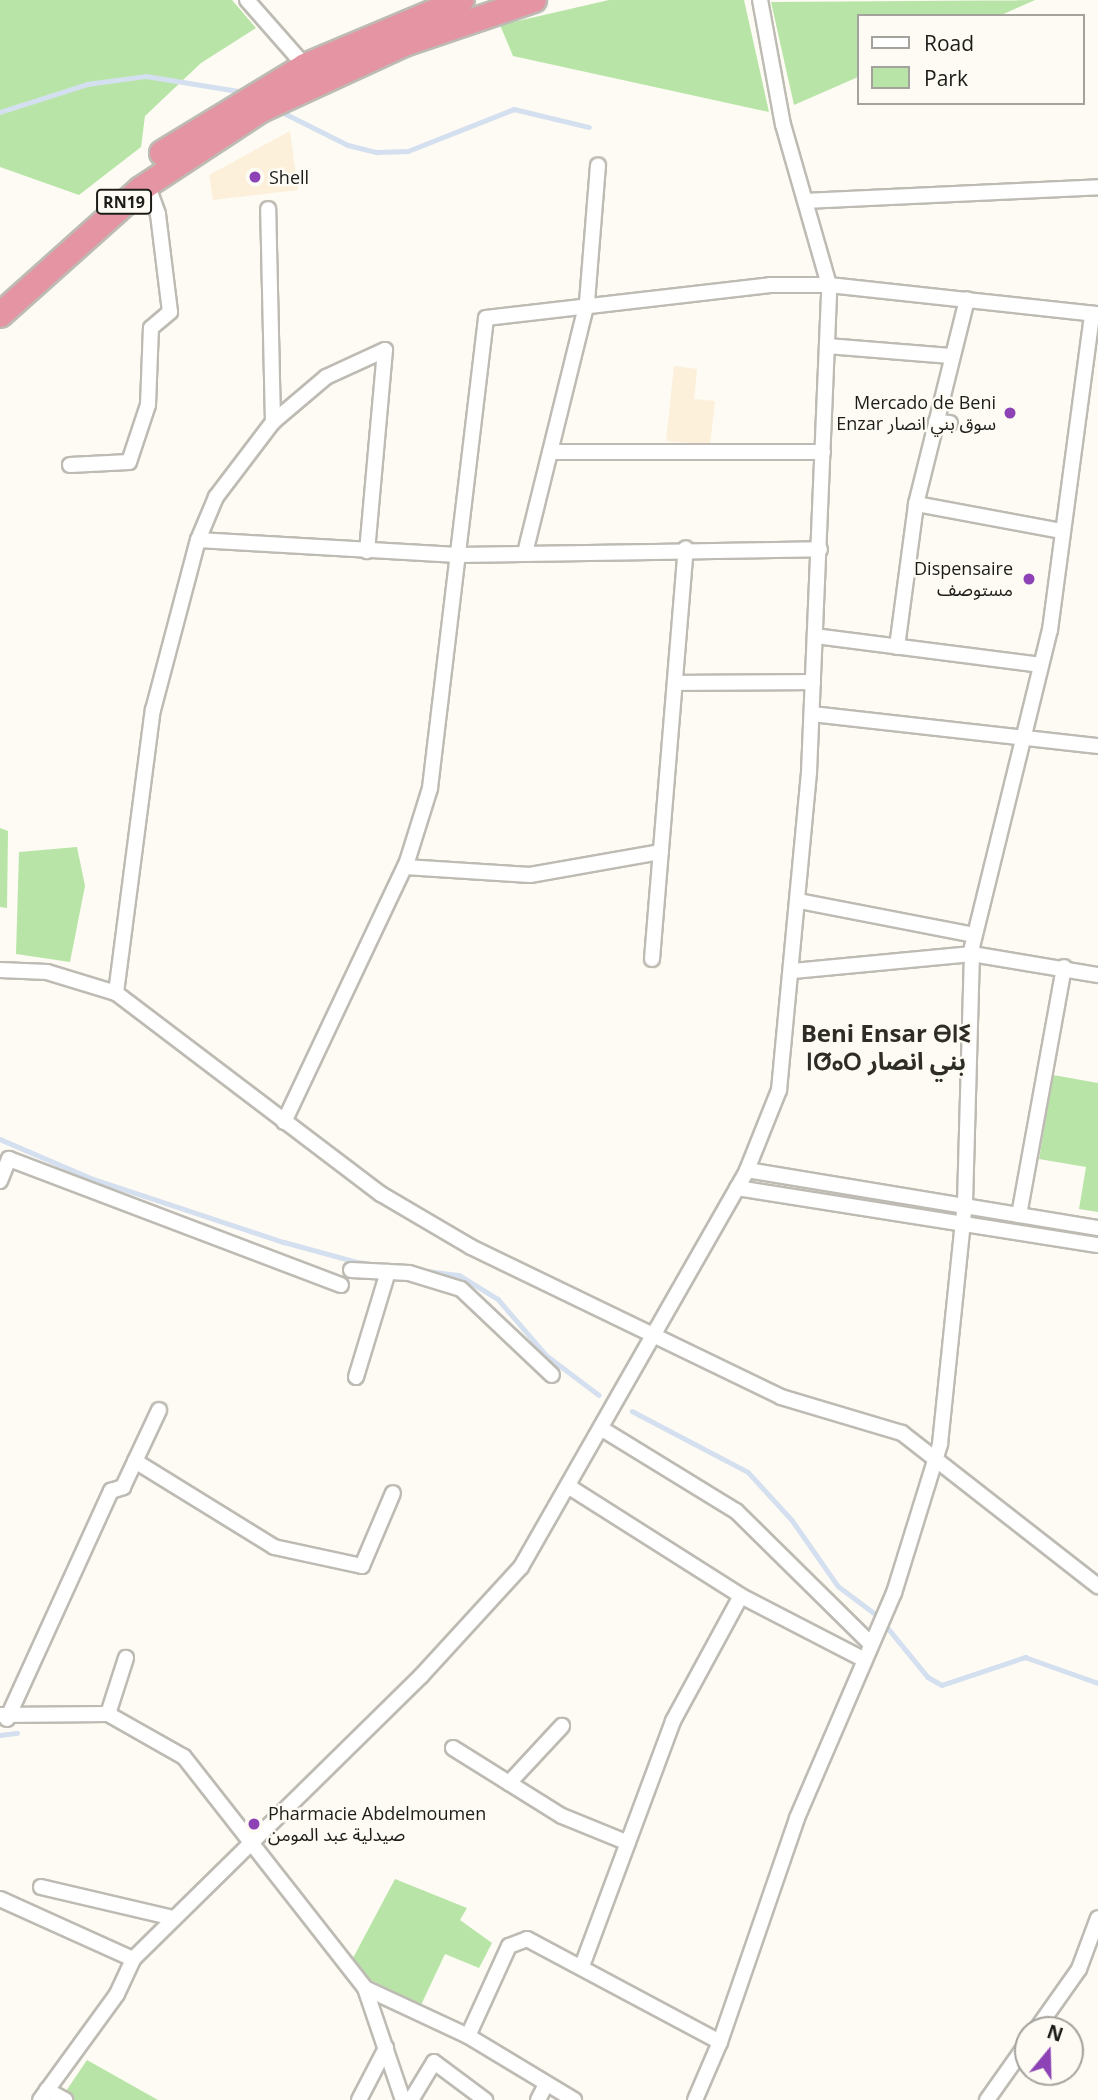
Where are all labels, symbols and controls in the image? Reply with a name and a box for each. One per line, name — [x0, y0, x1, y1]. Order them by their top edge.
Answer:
legend — [856, 14, 1084, 105]
text: Road — [924, 29, 974, 57]
text: Park — [924, 64, 968, 92]
place label: Shell — [269, 166, 309, 188]
marker: Shell — [247, 169, 263, 185]
road number: RN19 — [96, 190, 152, 214]
place label: Mercado de Beni Enzar سوق بني انصار — [836, 392, 996, 434]
marker: Mercado de Beni Enzar سوق بني انصار — [1002, 405, 1018, 421]
place label: Dispensaire مستوصف — [914, 558, 1013, 600]
marker: Dispensaire مستوصف — [1019, 569, 1039, 589]
district label: Beni Ensar ⴱⵏⵉ ⵏⵚⴰⵔ بني انصار — [801, 1019, 971, 1075]
place label: Pharmacie Abdelmoumen صيدلية عبد المومن — [268, 1803, 486, 1846]
marker: Pharmacie Abdelmoumen صيدلية عبد المومن — [246, 1816, 262, 1832]
north arrow — [1014, 2016, 1084, 2086]
text: N — [1044, 2018, 1067, 2048]

